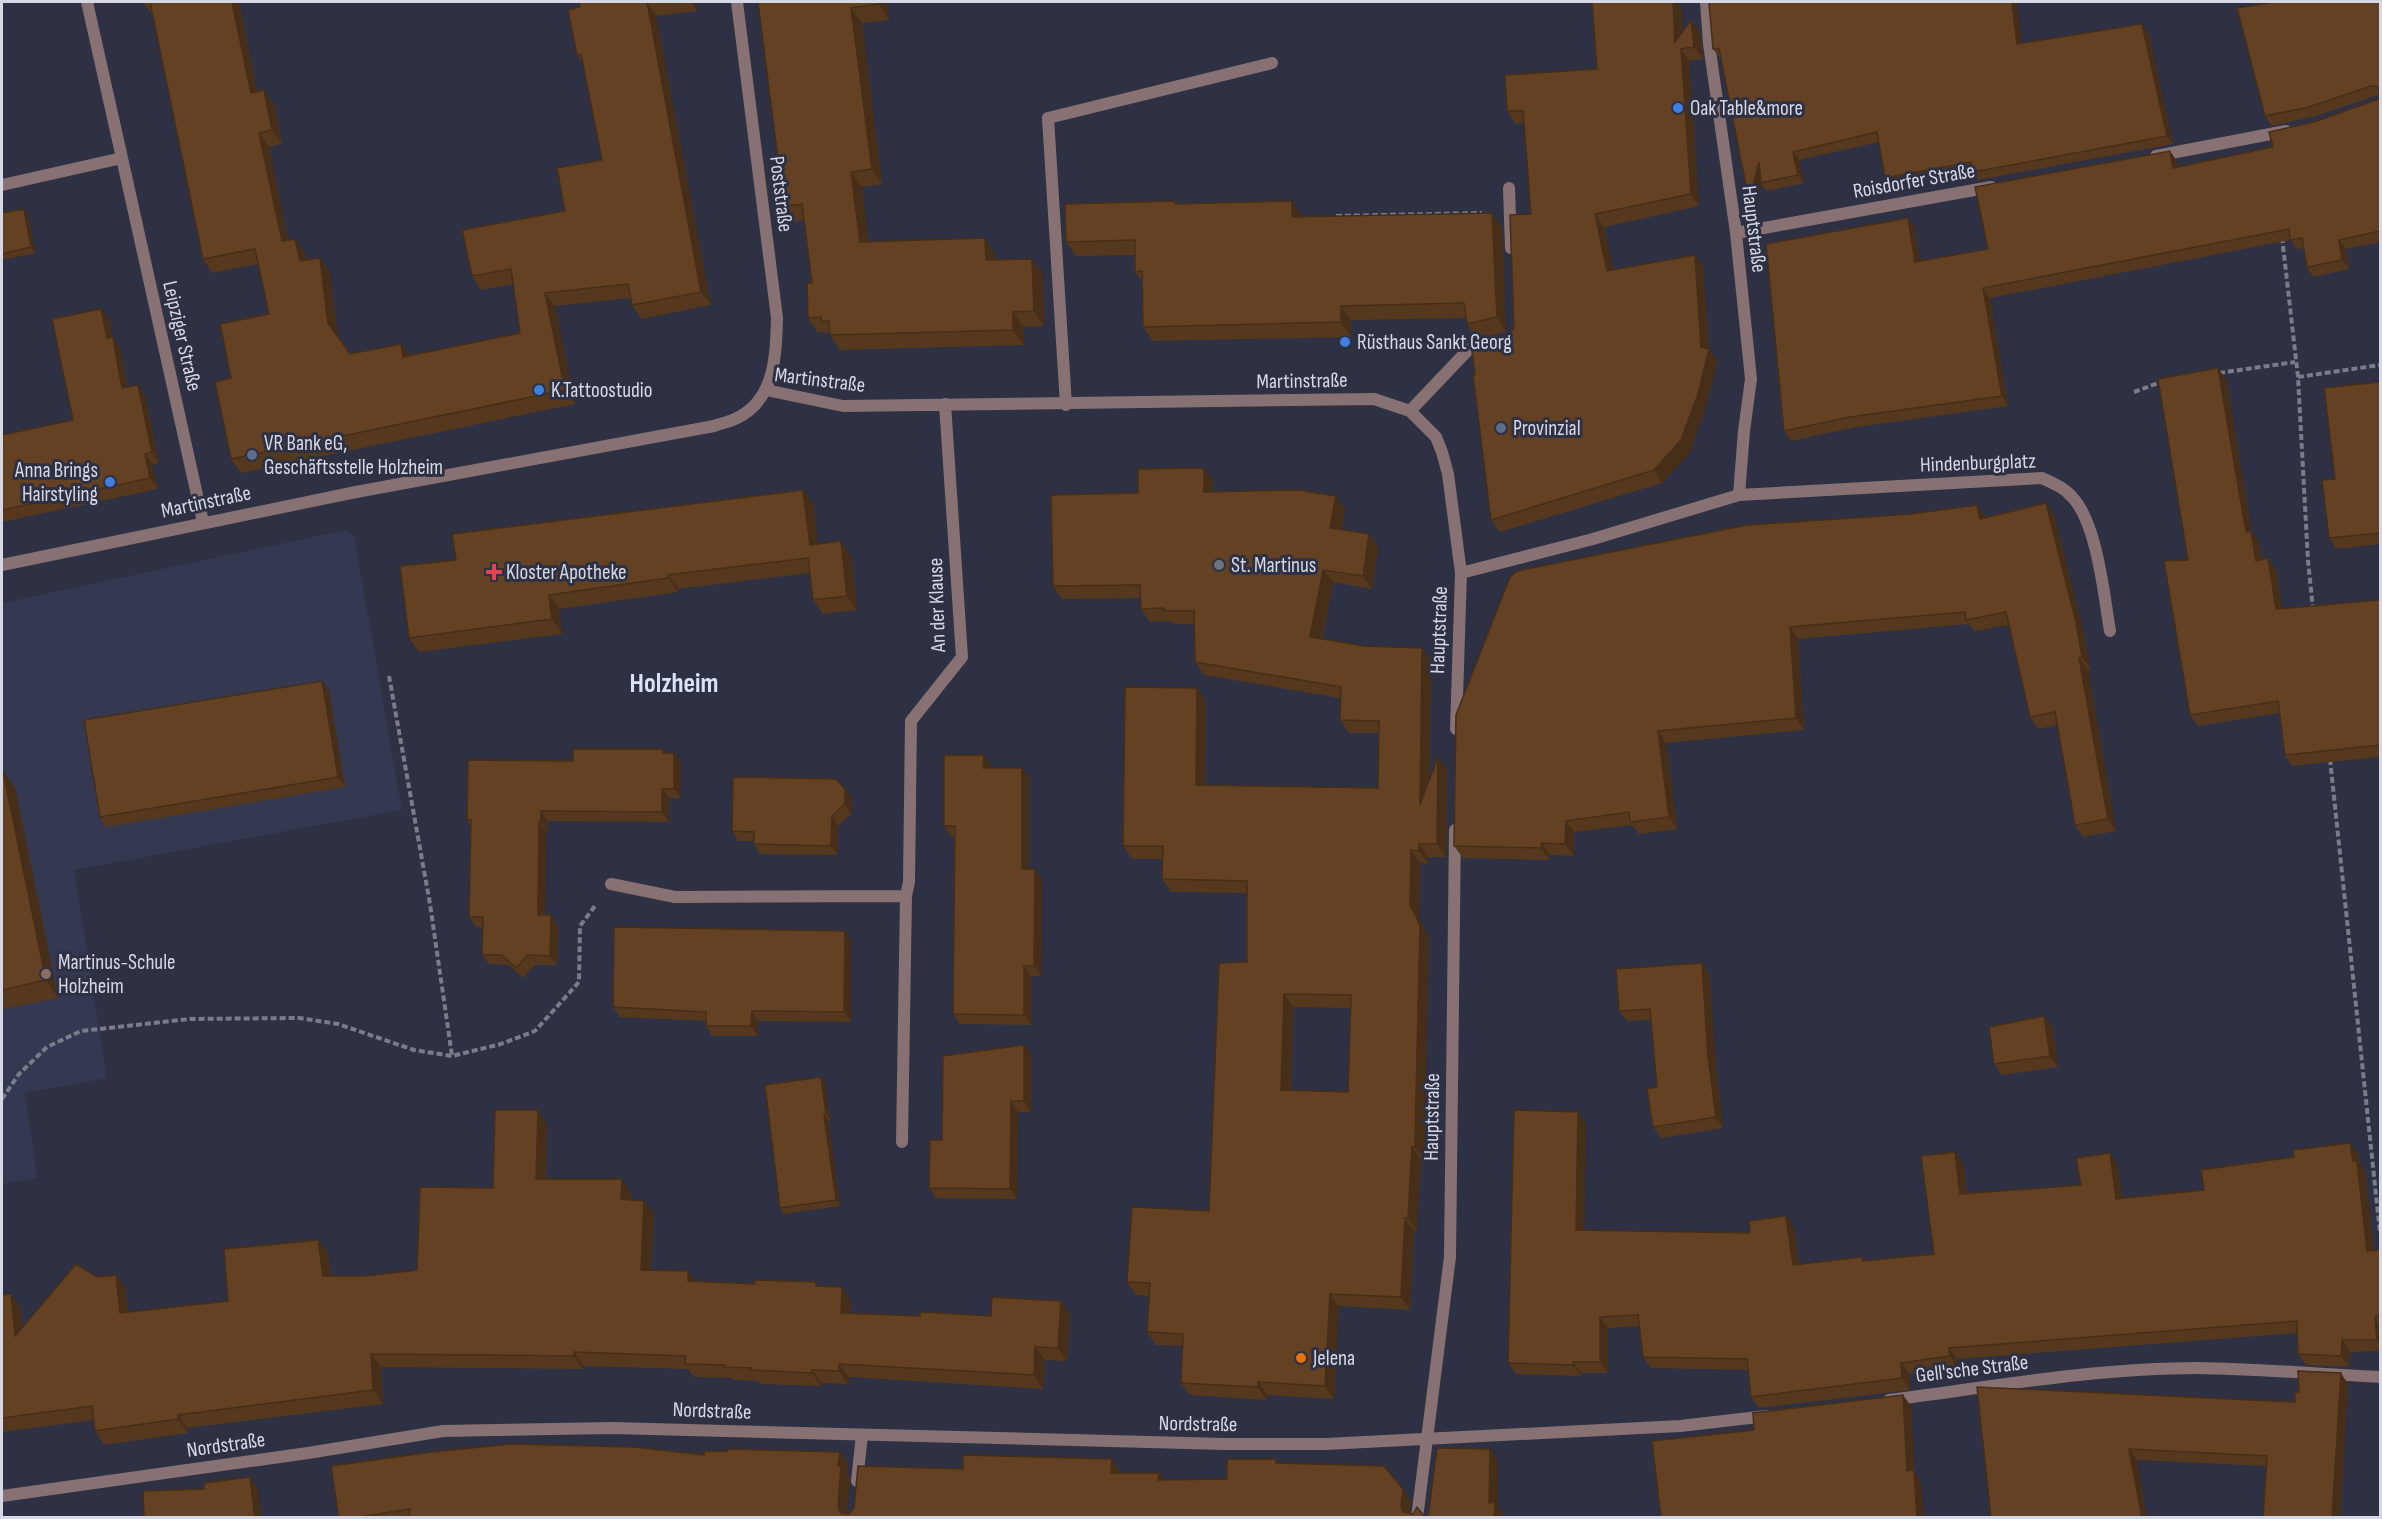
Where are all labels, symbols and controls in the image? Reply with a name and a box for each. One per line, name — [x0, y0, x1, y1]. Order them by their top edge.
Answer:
place label: Oak Table&more — [1690, 96, 1803, 121]
marker: Oak Table&more — [1671, 101, 1685, 115]
street label: Poststraße — [764, 155, 798, 233]
street label: Roisdorfer Straße — [1851, 158, 1977, 204]
street label: Hauptstraße — [1736, 184, 1772, 274]
street label: Leipziger Straße — [157, 278, 207, 394]
place label: Rüsthaus Sankt Georg — [1357, 330, 1512, 355]
marker: Rüsthaus Sankt Georg — [1338, 335, 1352, 349]
street label: Martinstraße — [773, 362, 867, 398]
street label: Martinstraße — [1256, 368, 1348, 394]
place label: K.Tattoostudio — [551, 378, 652, 403]
marker: K.Tattoostudio — [532, 383, 546, 397]
place label: Provinzial — [1513, 416, 1581, 441]
marker: Provinzial — [1494, 421, 1508, 435]
place label: VR Bank eG, Geschäftsstelle Holzheim — [264, 431, 443, 480]
marker: VR Bank eG, Geschäftsstelle Holzheim — [245, 448, 259, 462]
street label: Hindenburgplatz — [1920, 448, 2037, 478]
place label: Anna Brings Hairstyling — [14, 458, 98, 507]
marker: Anna Brings Hairstyling — [103, 475, 117, 489]
street label: Martinstraße — [159, 480, 253, 524]
place label: St. Martinus — [1231, 553, 1316, 578]
street label: An der Klause — [923, 557, 951, 654]
marker: St. Martinus — [1212, 558, 1226, 572]
place label: Kloster Apotheke — [506, 560, 627, 585]
marker: Kloster Apotheke — [487, 565, 501, 579]
street label: Hauptstraße — [1425, 586, 1453, 674]
district label: Holzheim — [630, 668, 718, 700]
place label: Martinus-Schule Holzheim — [58, 950, 176, 999]
marker: Martinus-Schule Holzheim — [39, 967, 53, 981]
street label: Hauptstraße — [1419, 1073, 1445, 1161]
place label: Jelena — [1312, 1346, 1355, 1371]
street label: Gell'sche Straße — [1914, 1350, 2030, 1388]
marker: Jelena — [1294, 1351, 1308, 1365]
street label: Nordstraße — [672, 1397, 752, 1425]
street label: Nordstraße — [1158, 1411, 1238, 1437]
street label: Nordstraße — [185, 1427, 267, 1463]

